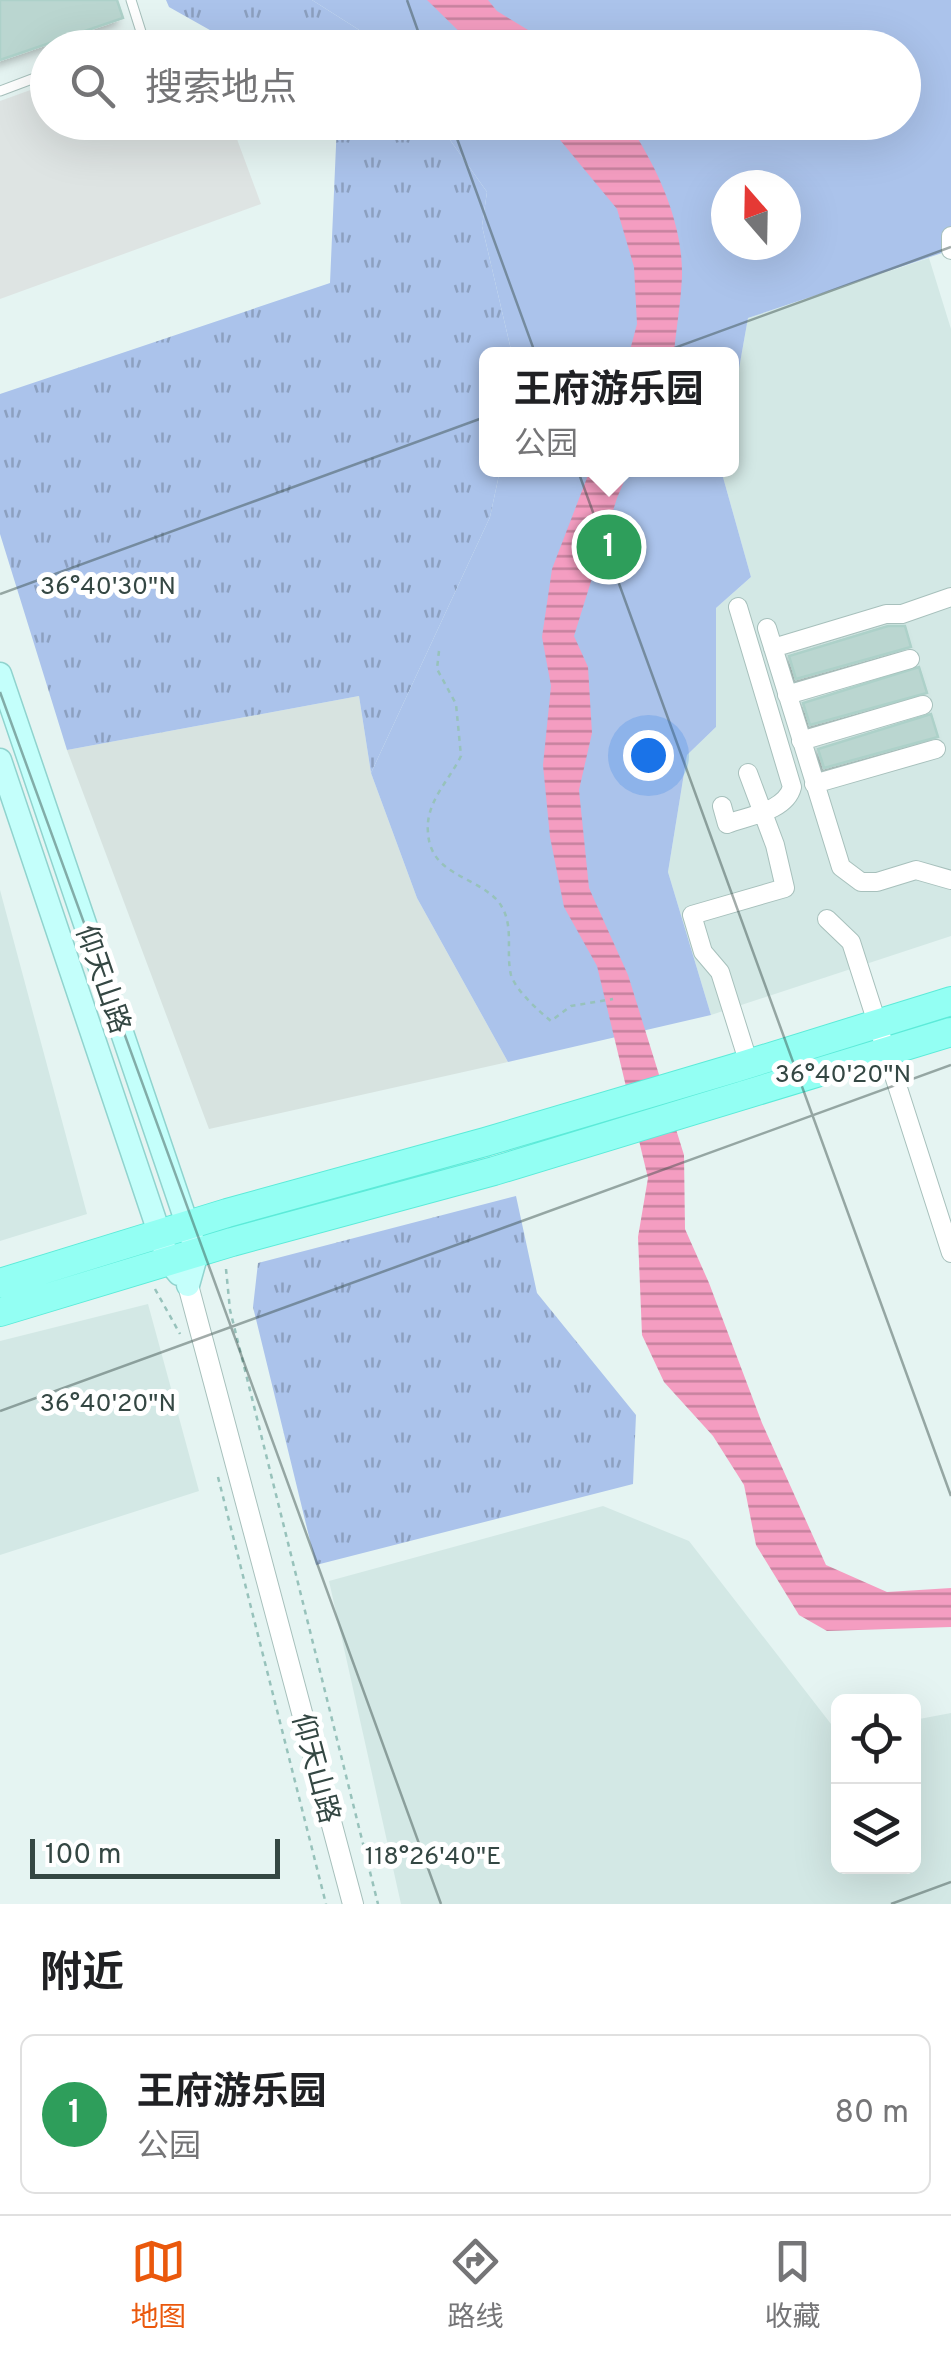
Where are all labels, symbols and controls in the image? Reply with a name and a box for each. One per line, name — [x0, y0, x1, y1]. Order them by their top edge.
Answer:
search box — [30, 30, 921, 140]
icon: search — [65, 58, 120, 113]
text: 搜索地点 — [145, 66, 297, 115]
north arrow — [711, 170, 801, 260]
popup — [479, 347, 739, 477]
text: 王府游乐园 — [514, 368, 704, 417]
text: 公园 — [514, 426, 578, 466]
pin: 1 — [576, 510, 642, 584]
text: 36°40'30"N — [40, 572, 176, 604]
your location — [623, 730, 674, 781]
street label: 仰天山路 — [66, 921, 136, 1039]
text: 36°40'20"N — [775, 1060, 911, 1092]
text: 36°40'20"N — [40, 1389, 176, 1421]
map controls — [831, 1694, 921, 1874]
button: locate — [831, 1694, 921, 1784]
street label: 仰天山路 — [282, 1710, 346, 1828]
button: layers — [831, 1784, 921, 1874]
scale bar — [30, 1834, 280, 1878]
text: 100 m — [45, 1838, 121, 1874]
text: 118°26'40"E — [365, 1842, 501, 1874]
text: 附近 — [40, 1949, 124, 2002]
text: 王府游乐园 — [137, 2070, 327, 2119]
text: 1 — [68, 2094, 81, 2134]
text: 80 m — [835, 2094, 909, 2134]
text: 公园 — [137, 2128, 201, 2168]
tab: 地图 — [130, 2234, 187, 2337]
tab: 路线 — [447, 2234, 504, 2337]
tab: 收藏 — [764, 2234, 821, 2337]

